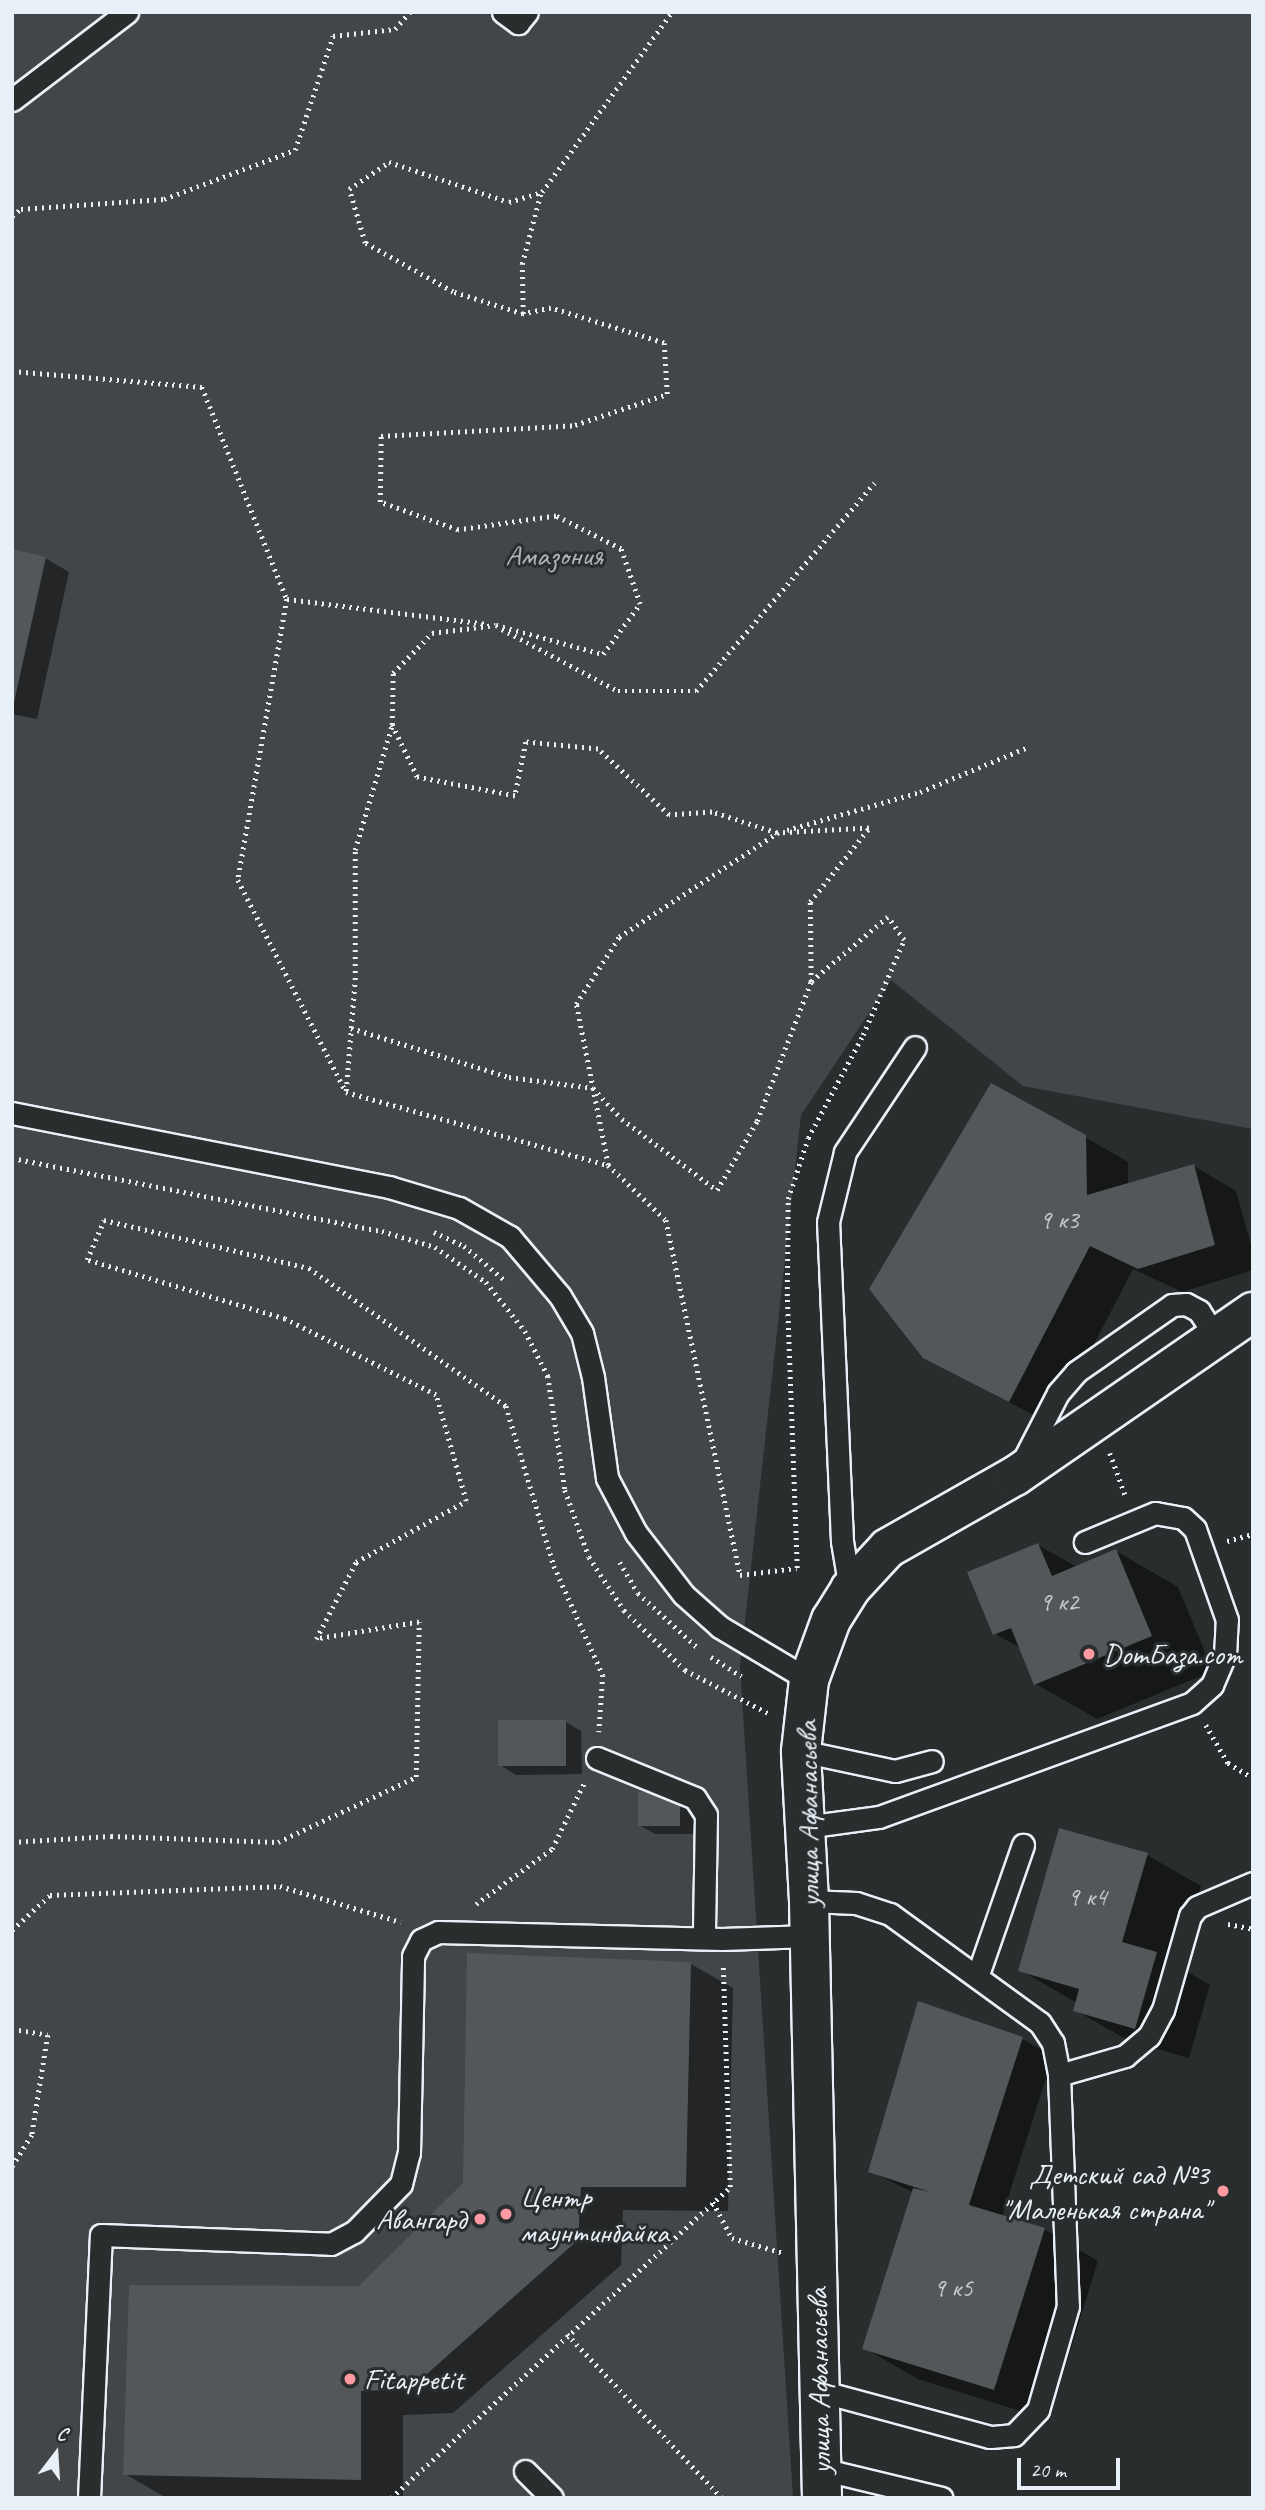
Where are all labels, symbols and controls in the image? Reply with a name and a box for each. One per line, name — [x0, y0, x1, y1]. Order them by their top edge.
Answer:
park label: Амазония — [505, 537, 603, 573]
house number: 9 к3 — [1039, 1204, 1079, 1236]
house number: 9 к2 — [1039, 1586, 1079, 1618]
place label: DomБаза.com — [1103, 1636, 1242, 1672]
marker: DomБаза.com — [1081, 1646, 1097, 1662]
street label: улица Афанасьева — [788, 1721, 828, 1907]
house number: 9 к4 — [1067, 1881, 1107, 1913]
place label: Детский сад №3 "Маленькая страна" — [998, 2156, 1209, 2226]
place label: Центр маунтинбайка — [520, 2179, 669, 2250]
marker: Детский сад №3 "Маленькая страна" — [1215, 2183, 1231, 2199]
place label: Авангард — [376, 2201, 466, 2237]
marker: Центр маунтинбайка — [498, 2206, 514, 2222]
marker: Авангард — [472, 2211, 488, 2227]
house number: 9 к5 — [933, 2272, 973, 2304]
street label: улица Афанасьева — [799, 2288, 839, 2474]
place label: Fitappetit — [364, 2361, 464, 2397]
marker: Fitappetit — [342, 2371, 358, 2387]
north arrow — [21, 2419, 91, 2489]
text: С — [54, 2421, 70, 2447]
scale bar — [1020, 2444, 1123, 2488]
text: 20 m — [1030, 2457, 1066, 2483]

